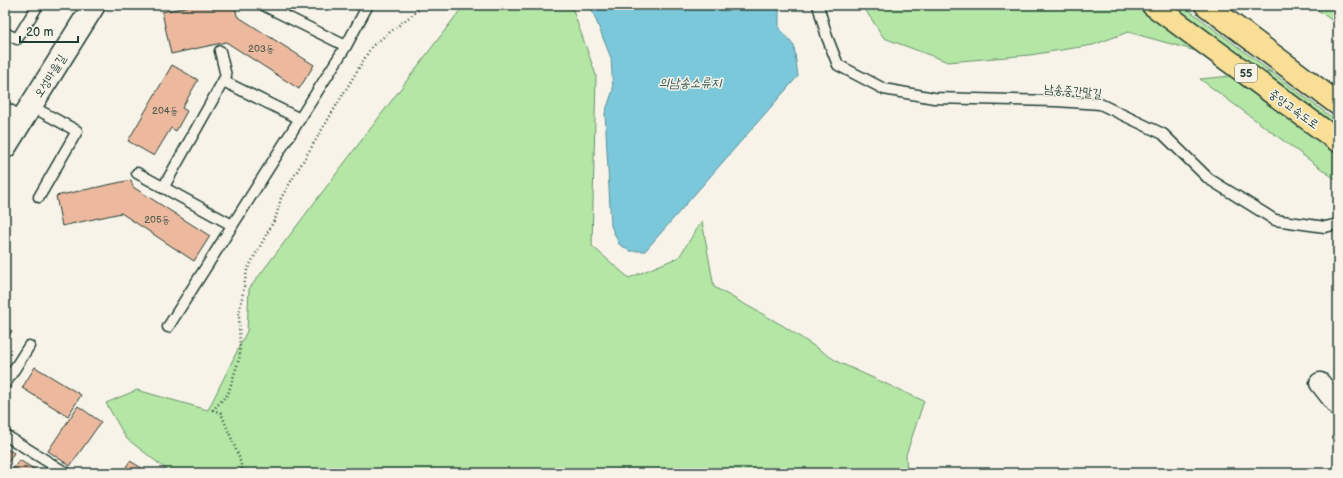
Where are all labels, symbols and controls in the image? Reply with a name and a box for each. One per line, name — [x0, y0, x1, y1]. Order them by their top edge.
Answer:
scale bar — [20, 18, 78, 44]
text: 20 m — [26, 25, 53, 40]
house number: 203동 — [248, 43, 274, 55]
street label: 오성마을길 — [31, 52, 70, 101]
road number: 55 — [1235, 64, 1257, 82]
water label: 의남송소류지 — [659, 75, 723, 91]
street label: 남송중간말길 — [1043, 82, 1103, 102]
street label: 중앙고속도로 — [1266, 86, 1322, 132]
house number: 204동 — [152, 105, 178, 117]
house number: 205동 — [144, 214, 170, 226]

